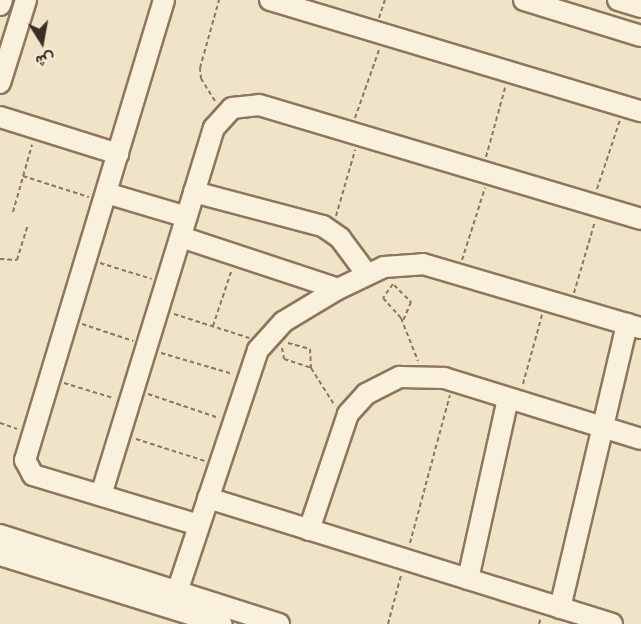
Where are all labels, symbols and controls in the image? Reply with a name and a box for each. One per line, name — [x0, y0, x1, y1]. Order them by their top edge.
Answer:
north arrow — [12, 12, 72, 72]
text: ش — [34, 50, 57, 70]

